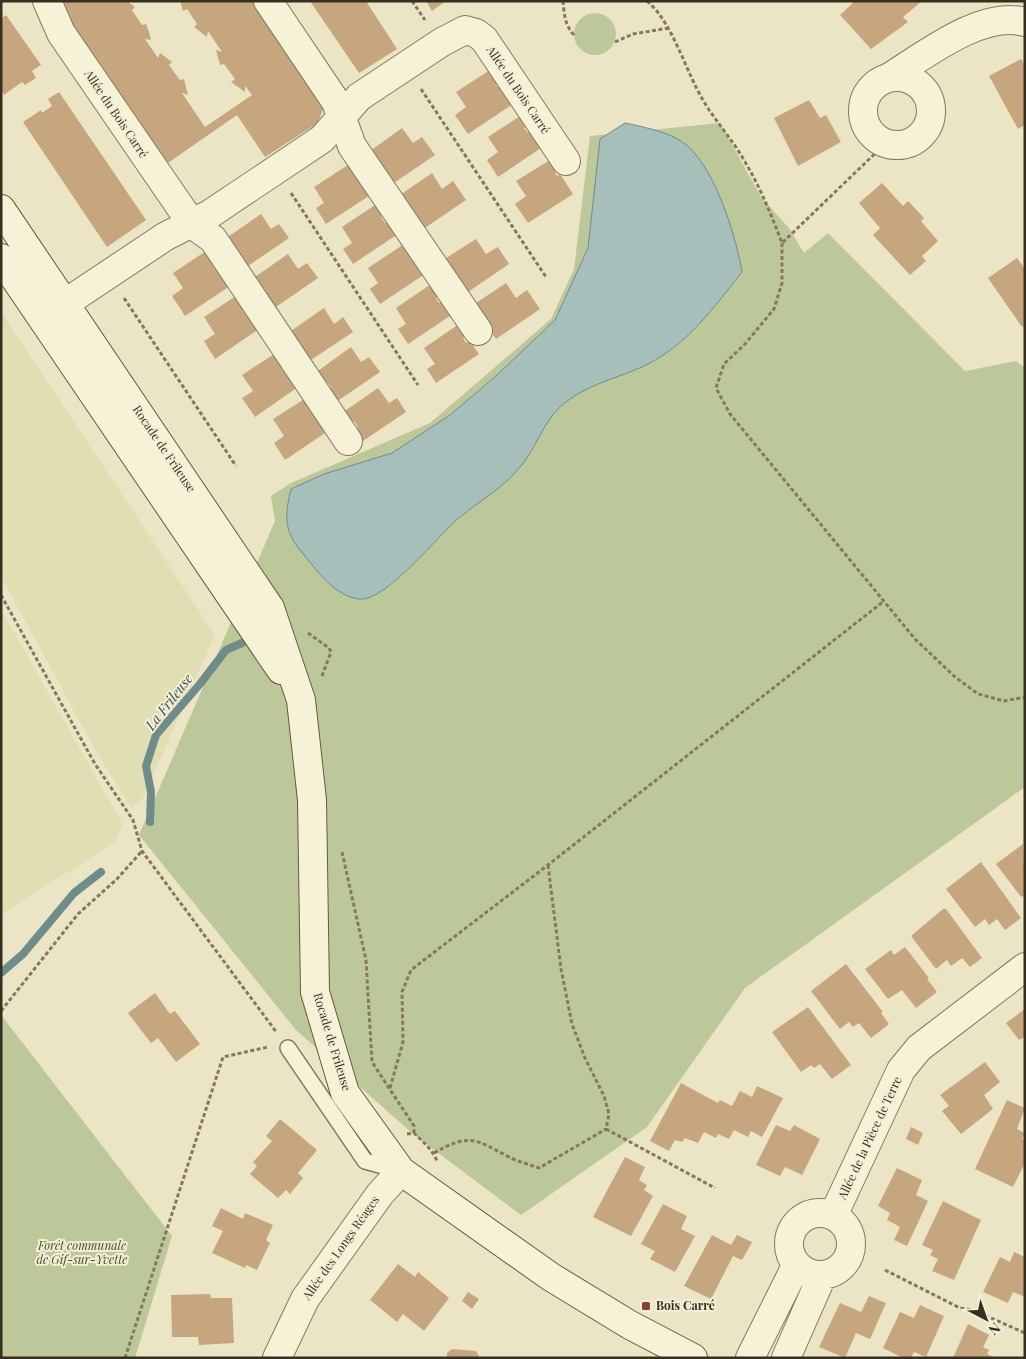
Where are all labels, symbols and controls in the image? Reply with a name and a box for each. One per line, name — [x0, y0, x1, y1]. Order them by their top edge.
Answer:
street label: Allée du Bois Carré — [483, 41, 554, 137]
street label: Allée du Bois Carré — [81, 65, 152, 161]
street label: Rocade de Frileuse — [130, 402, 200, 495]
water label: La Frileuse — [140, 670, 197, 735]
street label: Rocade de Frileuse — [310, 991, 355, 1093]
street label: Allée de la Pièce de Terre — [833, 1073, 905, 1203]
street label: Allée des Longs Réages — [298, 1192, 382, 1303]
park label: Forêt communale de Gif-sur-Yvette — [37, 1237, 127, 1267]
north arrow — [961, 1294, 1011, 1344]
place label: Bois Carré — [656, 1297, 715, 1313]
marker: Bois Carré — [640, 1300, 652, 1312]
text: N — [985, 1319, 1005, 1340]

